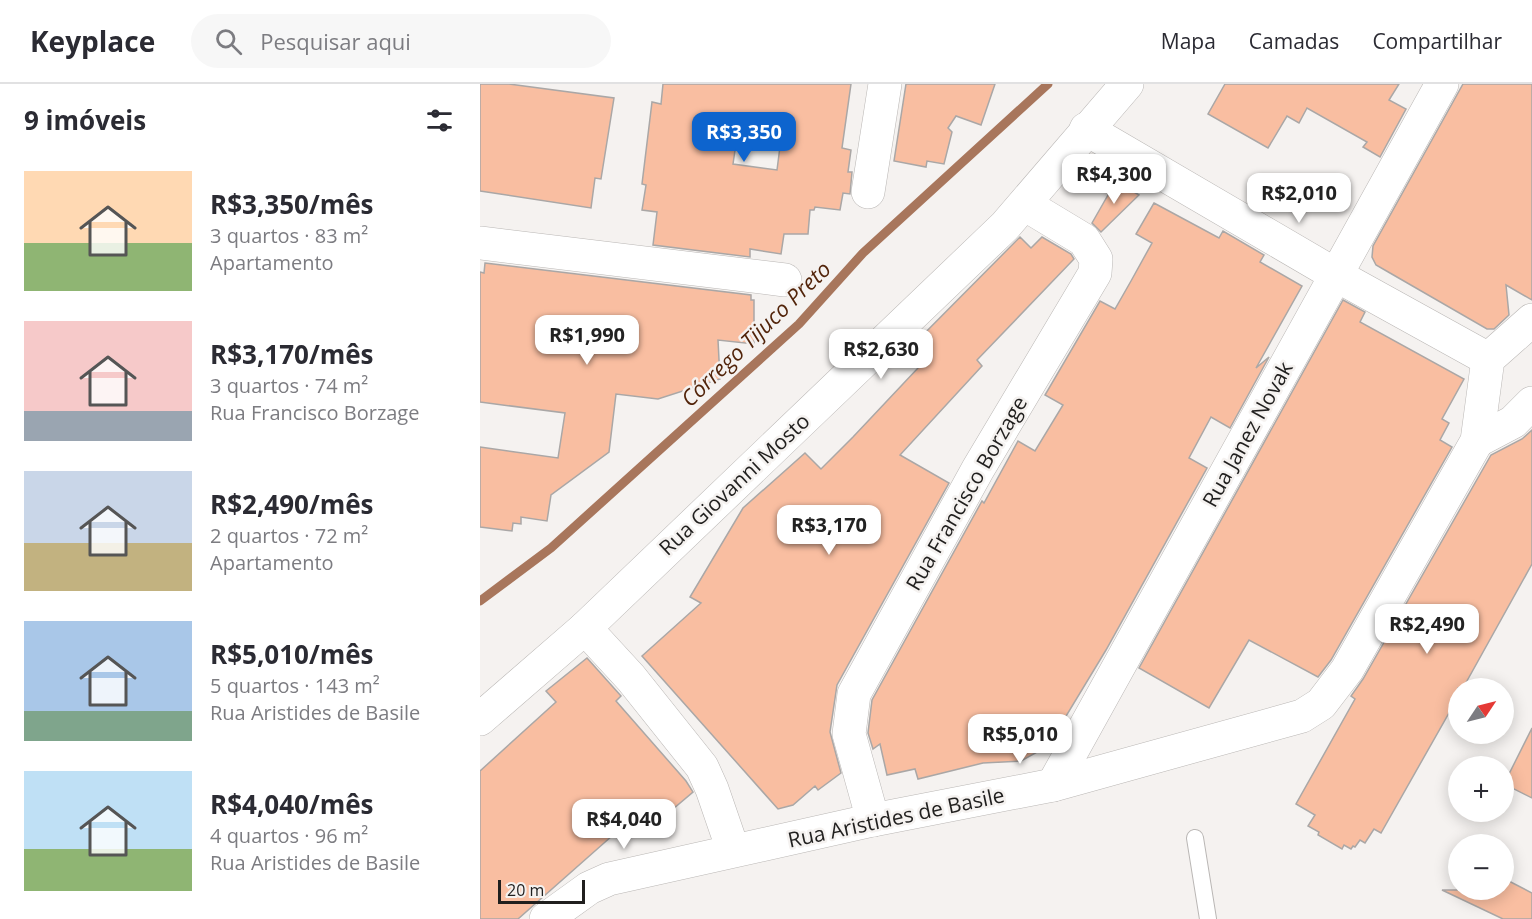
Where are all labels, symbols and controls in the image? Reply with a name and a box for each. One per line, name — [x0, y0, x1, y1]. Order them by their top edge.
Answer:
search box — [191, 14, 611, 68]
text: Keyplace — [30, 22, 155, 60]
icon: search — [212, 25, 245, 58]
text: Pesquisar aqui — [260, 26, 411, 56]
text: Mapa — [1161, 27, 1216, 55]
text: Camadas — [1249, 27, 1339, 55]
text: Compartilhar — [1372, 27, 1502, 55]
text: 9 imóveis — [24, 102, 146, 138]
icon: filters — [423, 104, 456, 137]
pin: R$3,350 — [689, 112, 799, 163]
text: R$3,350 — [706, 118, 782, 145]
pin: R$4,300 — [1059, 154, 1169, 205]
text: R$4,300 — [1076, 160, 1152, 187]
pin: R$2,010 — [1244, 173, 1354, 224]
text: R$2,010 — [1261, 179, 1337, 206]
text: R$3,350/mês — [210, 186, 373, 222]
icon: home — [72, 195, 144, 267]
text: 3 quartos · 83 m² — [210, 222, 368, 249]
text: Apartamento — [210, 249, 334, 276]
water label: Córrego Tijuco Preto — [673, 254, 837, 412]
pin: R$1,990 — [532, 315, 642, 366]
text: R$1,990 — [549, 321, 625, 348]
pin: R$2,630 — [826, 329, 936, 380]
text: R$2,630 — [843, 335, 919, 362]
text: R$3,170/mês — [210, 336, 373, 372]
icon: home — [72, 345, 144, 417]
street label: Rua Janez Novak — [1196, 356, 1298, 512]
text: 3 quartos · 74 m² — [210, 372, 368, 399]
street label: Rua Francisco Borzage — [899, 391, 1033, 595]
text: Rua Francisco Borzage — [210, 399, 419, 426]
street label: Rua Giovanni Mosto — [653, 407, 815, 561]
text: R$2,490/mês — [210, 486, 373, 522]
icon: home — [72, 495, 144, 567]
pin: R$3,170 — [774, 505, 884, 556]
text: R$3,170 — [791, 511, 867, 538]
text: 2 quartos · 72 m² — [210, 522, 368, 549]
text: Apartamento — [210, 549, 334, 576]
pin: R$2,490 — [1372, 604, 1482, 655]
text: R$2,490 — [1389, 610, 1465, 637]
text: R$5,010/mês — [210, 636, 373, 672]
icon: home — [72, 645, 144, 717]
text: 5 quartos · 143 m² — [210, 672, 380, 699]
north arrow — [1448, 678, 1514, 744]
map controls — [1448, 678, 1514, 900]
text: Rua Aristides de Basile — [210, 699, 420, 726]
pin: R$5,010 — [965, 714, 1075, 765]
text: R$5,010 — [982, 720, 1058, 747]
button: + — [1448, 756, 1514, 822]
street label: Rua Aristides de Basile — [785, 780, 1007, 854]
text: R$4,040/mês — [210, 786, 373, 822]
icon: home — [72, 795, 144, 867]
pin: R$4,040 — [569, 799, 679, 850]
text: R$4,040 — [586, 805, 662, 832]
text: 4 quartos · 96 m² — [210, 822, 368, 849]
button: − — [1448, 834, 1514, 900]
text: Rua Aristides de Basile — [210, 849, 420, 876]
scale bar — [498, 877, 585, 904]
text: 20 m — [507, 879, 544, 901]

